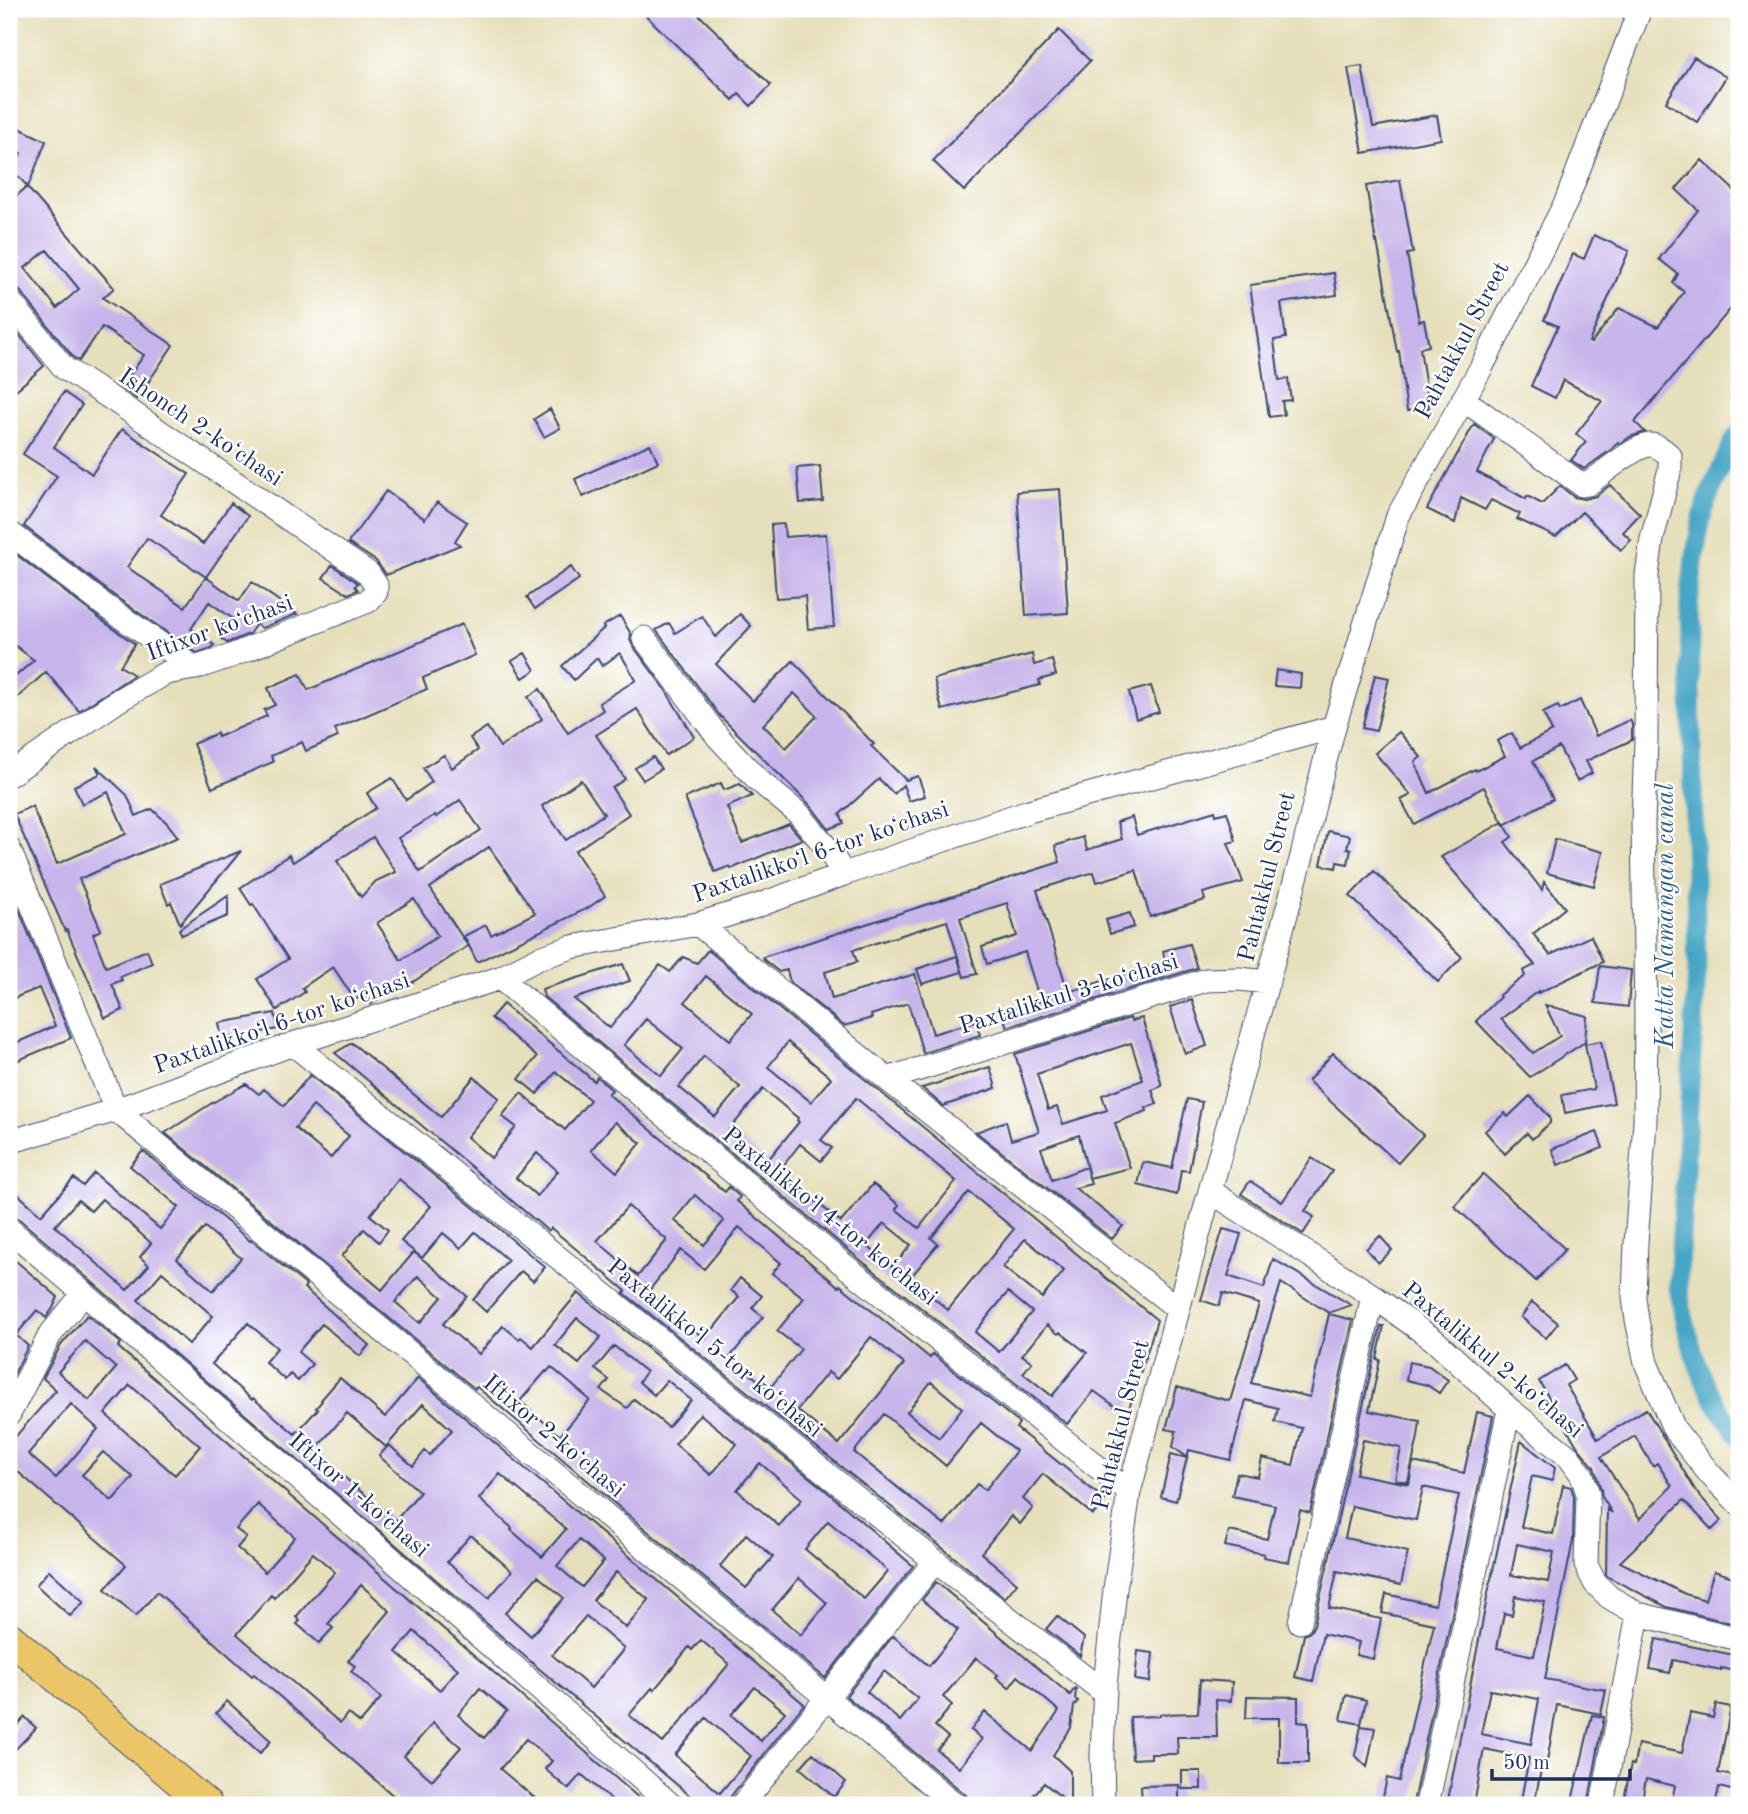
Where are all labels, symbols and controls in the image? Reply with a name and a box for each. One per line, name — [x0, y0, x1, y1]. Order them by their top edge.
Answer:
street label: Pahtakkul Street — [1411, 258, 1515, 424]
street label: Ishonch 2-koʻchasi — [114, 364, 286, 492]
street label: Iftixor koʻchasi — [143, 591, 297, 667]
water label: Katta Namangan canal — [1653, 783, 1679, 1050]
street label: Pahtakkul Street — [1235, 789, 1301, 965]
street label: Paxtalikkoʻl 6-tor koʻchasi — [690, 798, 952, 908]
street label: Paxtalikkul 3-koʻchasi — [956, 950, 1182, 1040]
street label: Paxtalikkoʻl 6-tor koʻchasi — [151, 969, 413, 1079]
street label: Paxtalikkoʻl 4-tor koʻchasi — [717, 1123, 941, 1311]
street label: Paxtalikkoʻl 5-tor koʻchasi — [602, 1255, 826, 1443]
street label: Paxtalikkul 2-koʻchasi — [1397, 1279, 1587, 1443]
street label: Pahtakkul Street — [1089, 1337, 1155, 1513]
street label: Iftixor 2-koʻchasi — [478, 1371, 628, 1503]
street label: Iftixor 1-koʻchasi — [283, 1429, 433, 1563]
scale bar — [1492, 1737, 1631, 1781]
text: 50 m — [1503, 1753, 1550, 1774]

